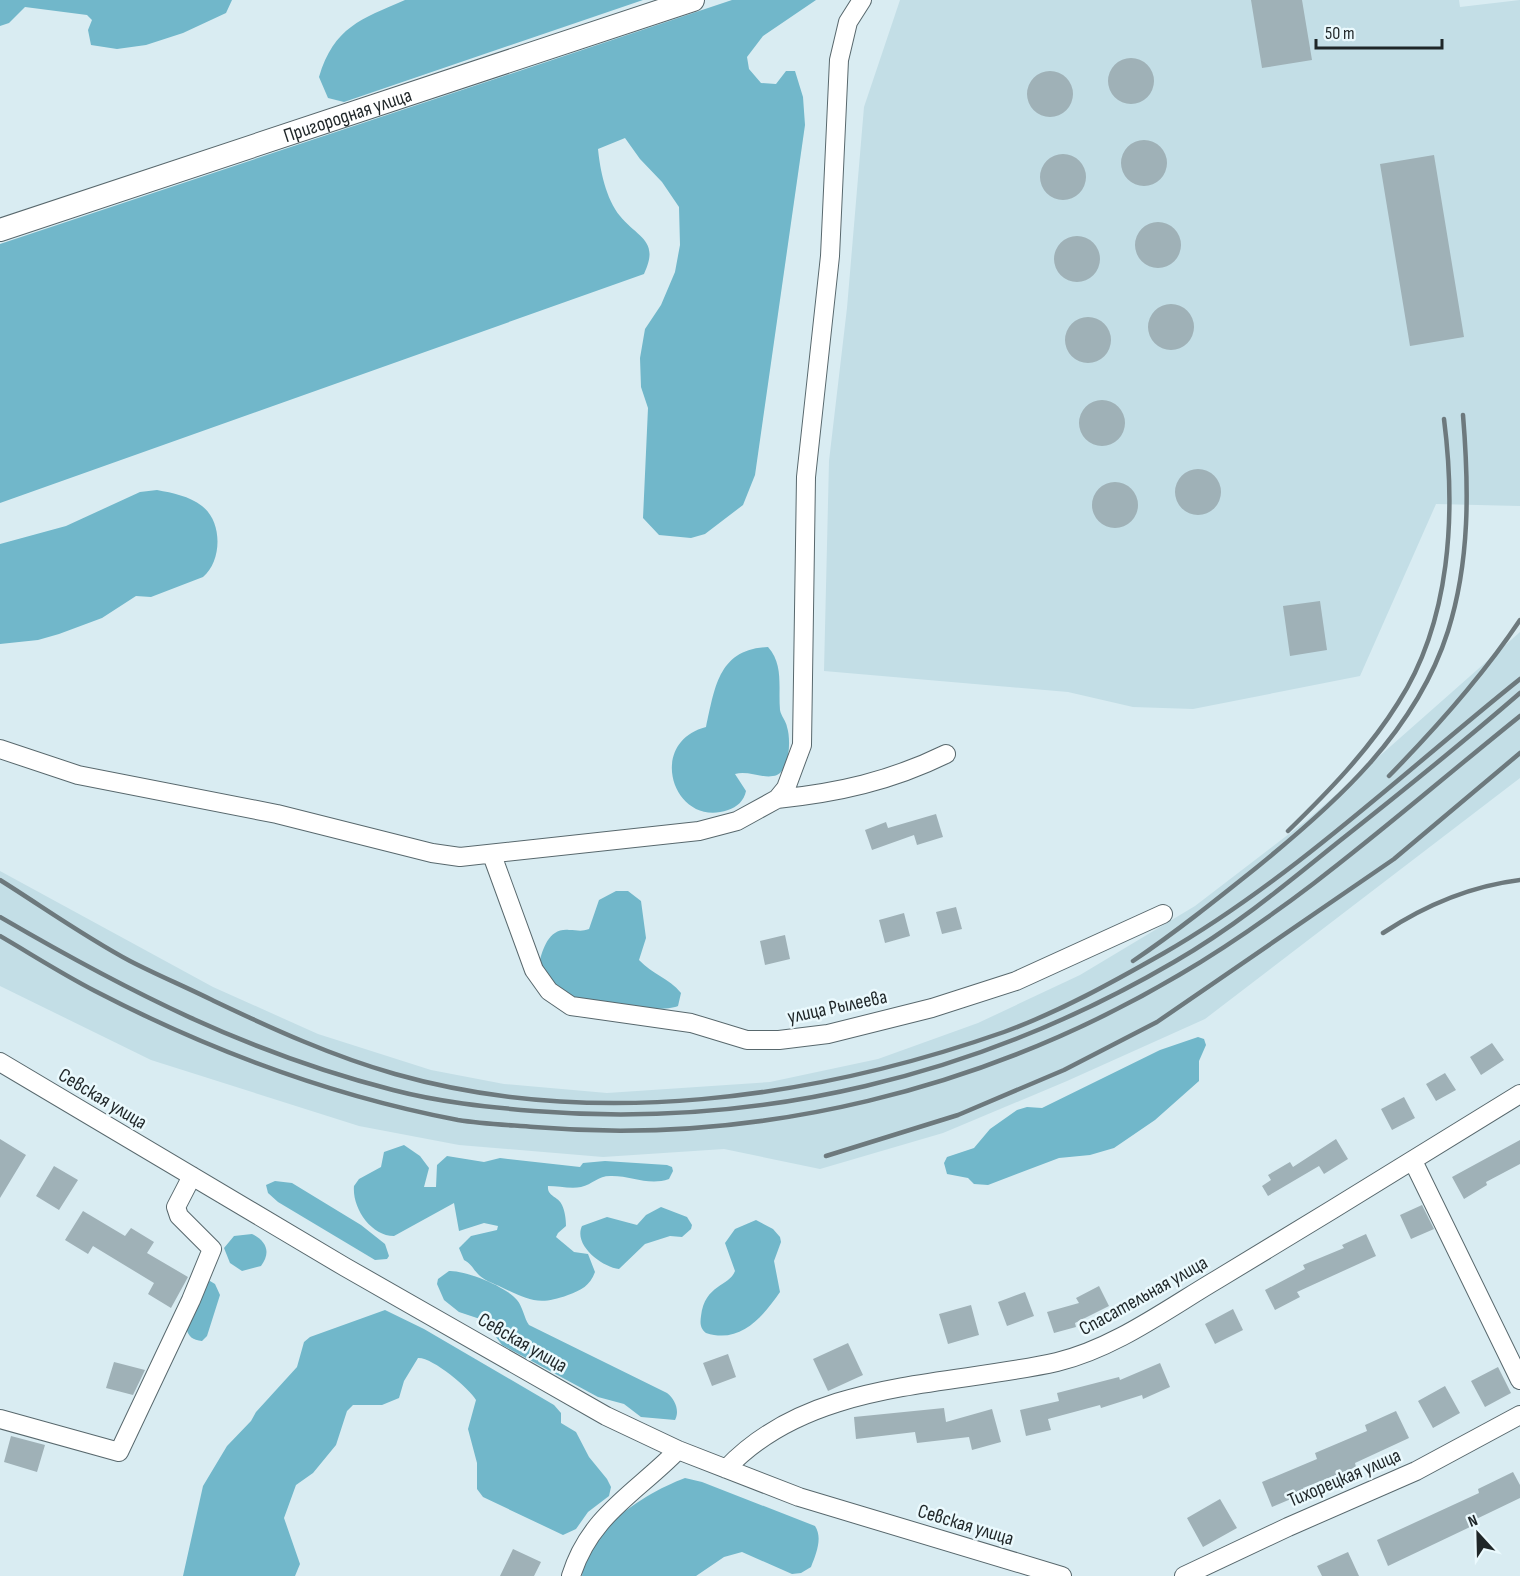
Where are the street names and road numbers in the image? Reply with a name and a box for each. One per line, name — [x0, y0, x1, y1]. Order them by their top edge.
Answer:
street label: Пригородная улица — [281, 83, 415, 148]
street label: улица Рылеева — [785, 985, 889, 1029]
street label: Севская улица — [54, 1063, 151, 1135]
street label: Спасательная улица — [1075, 1251, 1212, 1341]
street label: Севская улица — [474, 1308, 571, 1378]
street label: Тихорецкая улица — [1284, 1443, 1405, 1513]
street label: Севская улица — [915, 1499, 1017, 1551]

